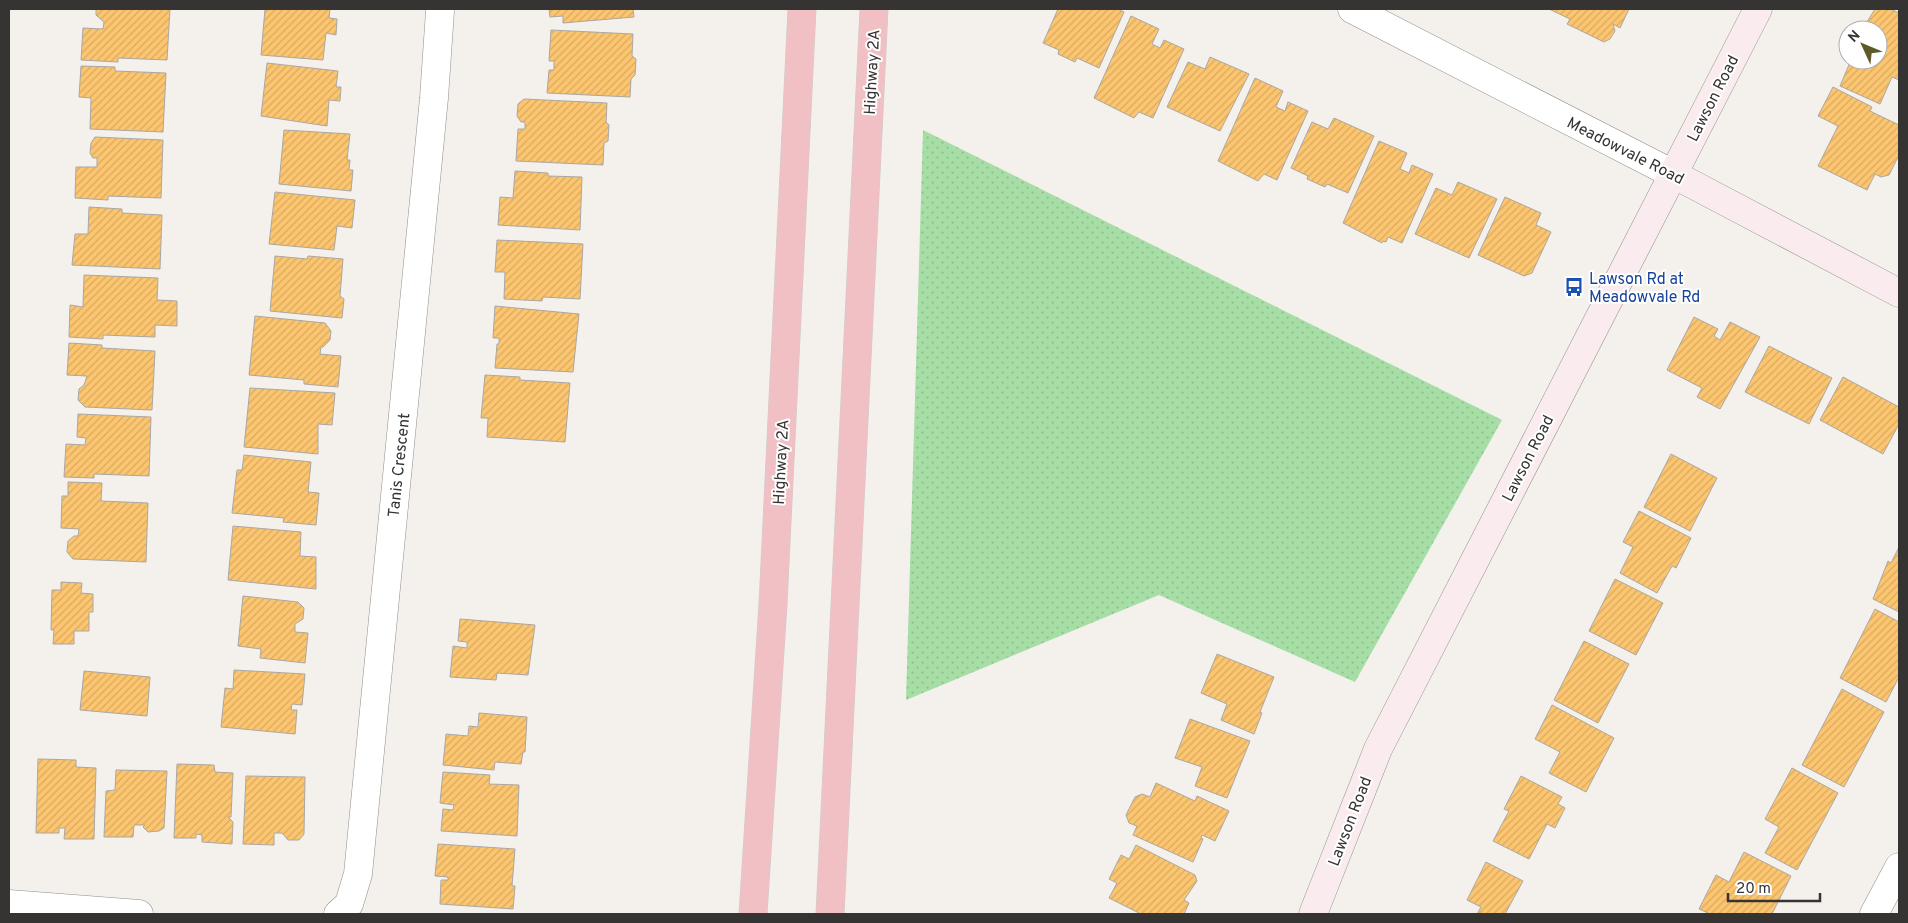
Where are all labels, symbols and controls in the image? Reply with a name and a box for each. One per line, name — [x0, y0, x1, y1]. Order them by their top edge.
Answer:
north arrow — [1838, 20, 1888, 70]
text: N — [1845, 27, 1864, 47]
street label: Highway 2A — [861, 29, 885, 115]
street label: Lawson Road — [1683, 52, 1744, 146]
street label: Meadowvale Road — [1563, 114, 1687, 190]
place label: Lawson Rd at Meadowvale Rd — [1589, 270, 1700, 308]
bus stop icon: Lawson Rd at Meadowvale Rd — [1563, 276, 1585, 298]
street label: Tanis Crescent — [385, 412, 415, 518]
street label: Lawson Road — [1498, 412, 1559, 506]
street label: Highway 2A — [770, 419, 794, 505]
street label: Lawson Road — [1325, 774, 1377, 869]
scale bar — [1728, 870, 1820, 902]
text: 20 m — [1736, 880, 1771, 899]

